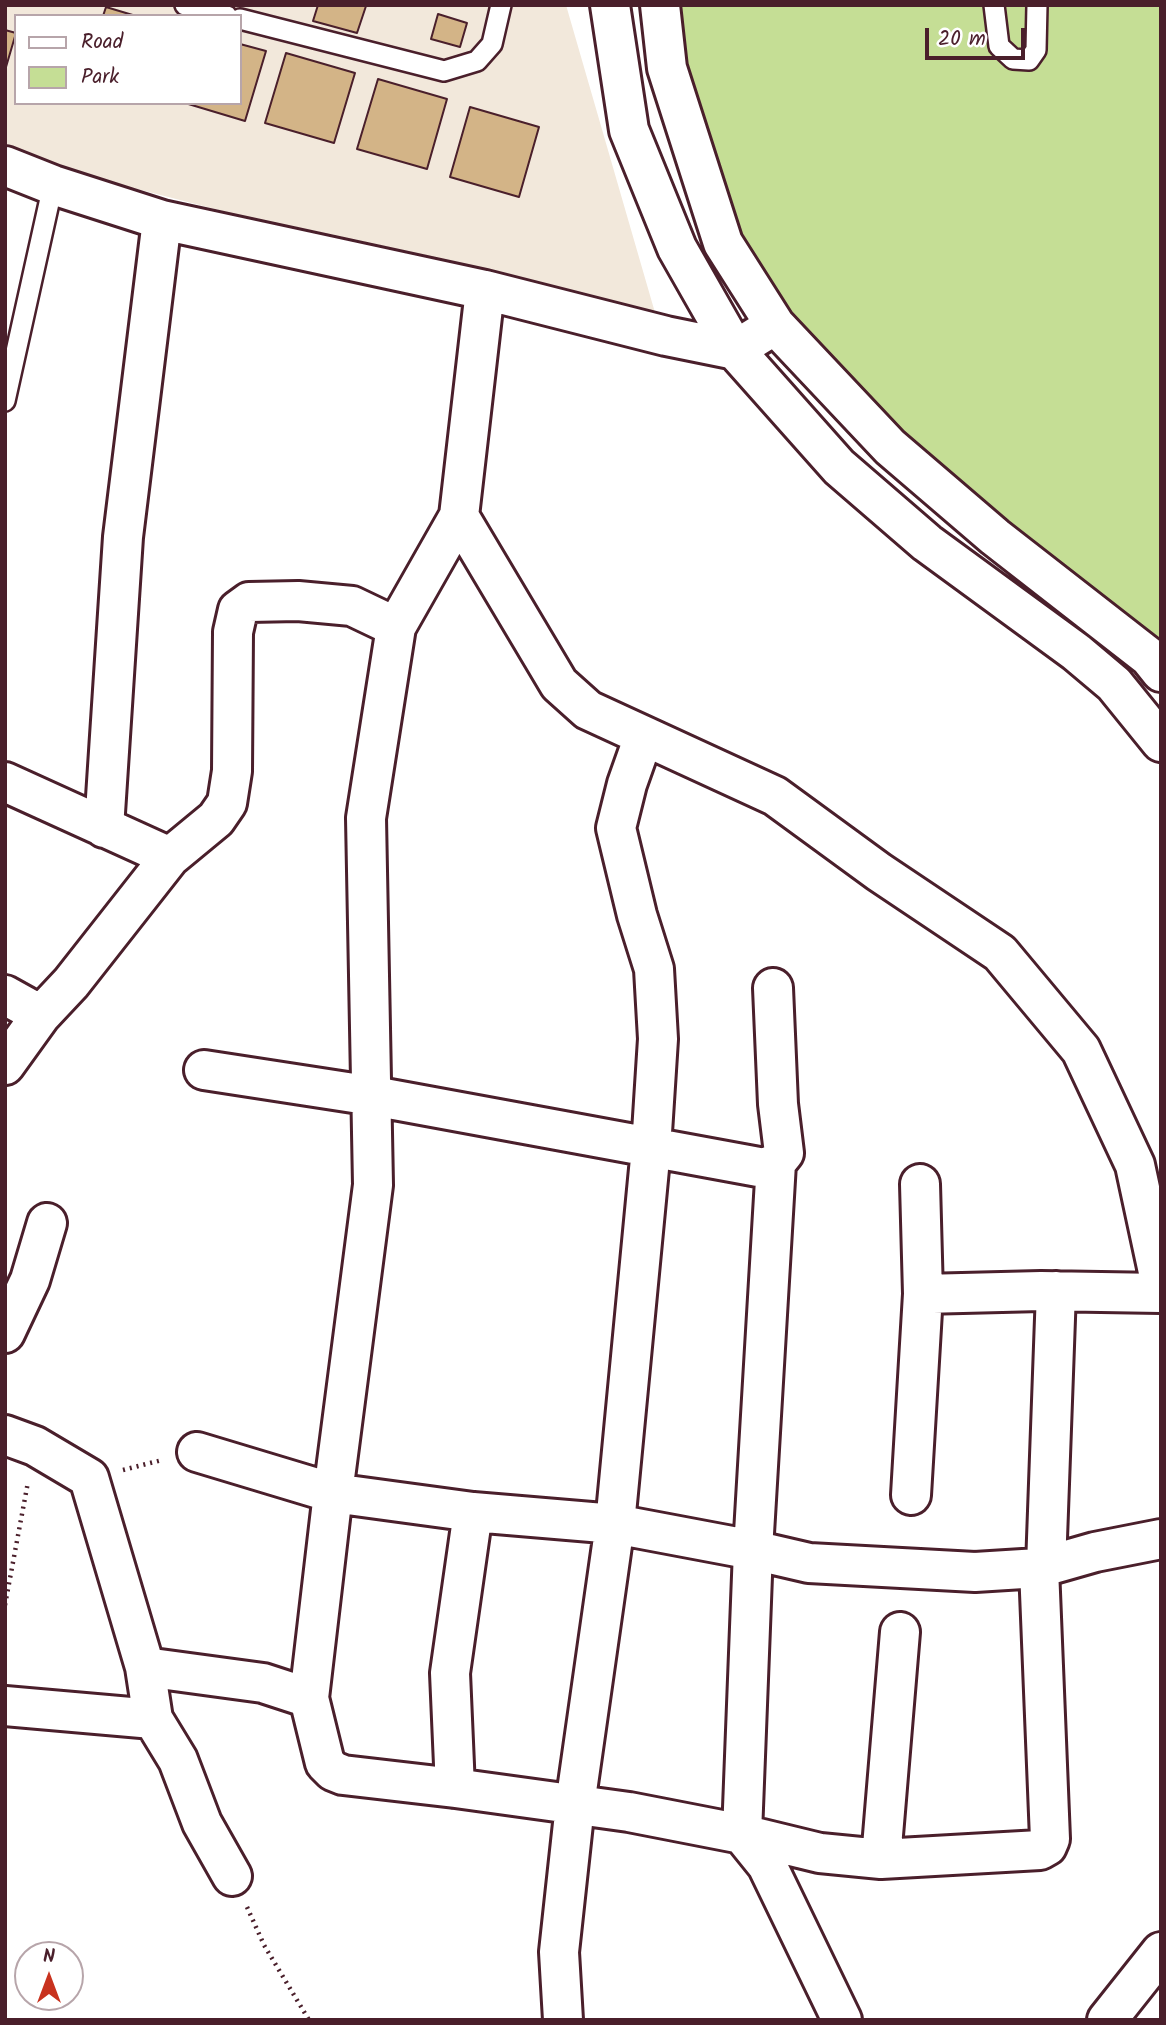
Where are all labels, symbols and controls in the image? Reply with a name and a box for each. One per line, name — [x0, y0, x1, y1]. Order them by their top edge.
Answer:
legend — [14, 14, 242, 105]
scale bar — [928, 14, 1028, 58]
text: 20 m — [938, 23, 986, 56]
text: Road — [81, 26, 123, 59]
text: Park — [81, 61, 119, 94]
north arrow — [14, 1941, 84, 2011]
text: N — [43, 1942, 55, 1972]

